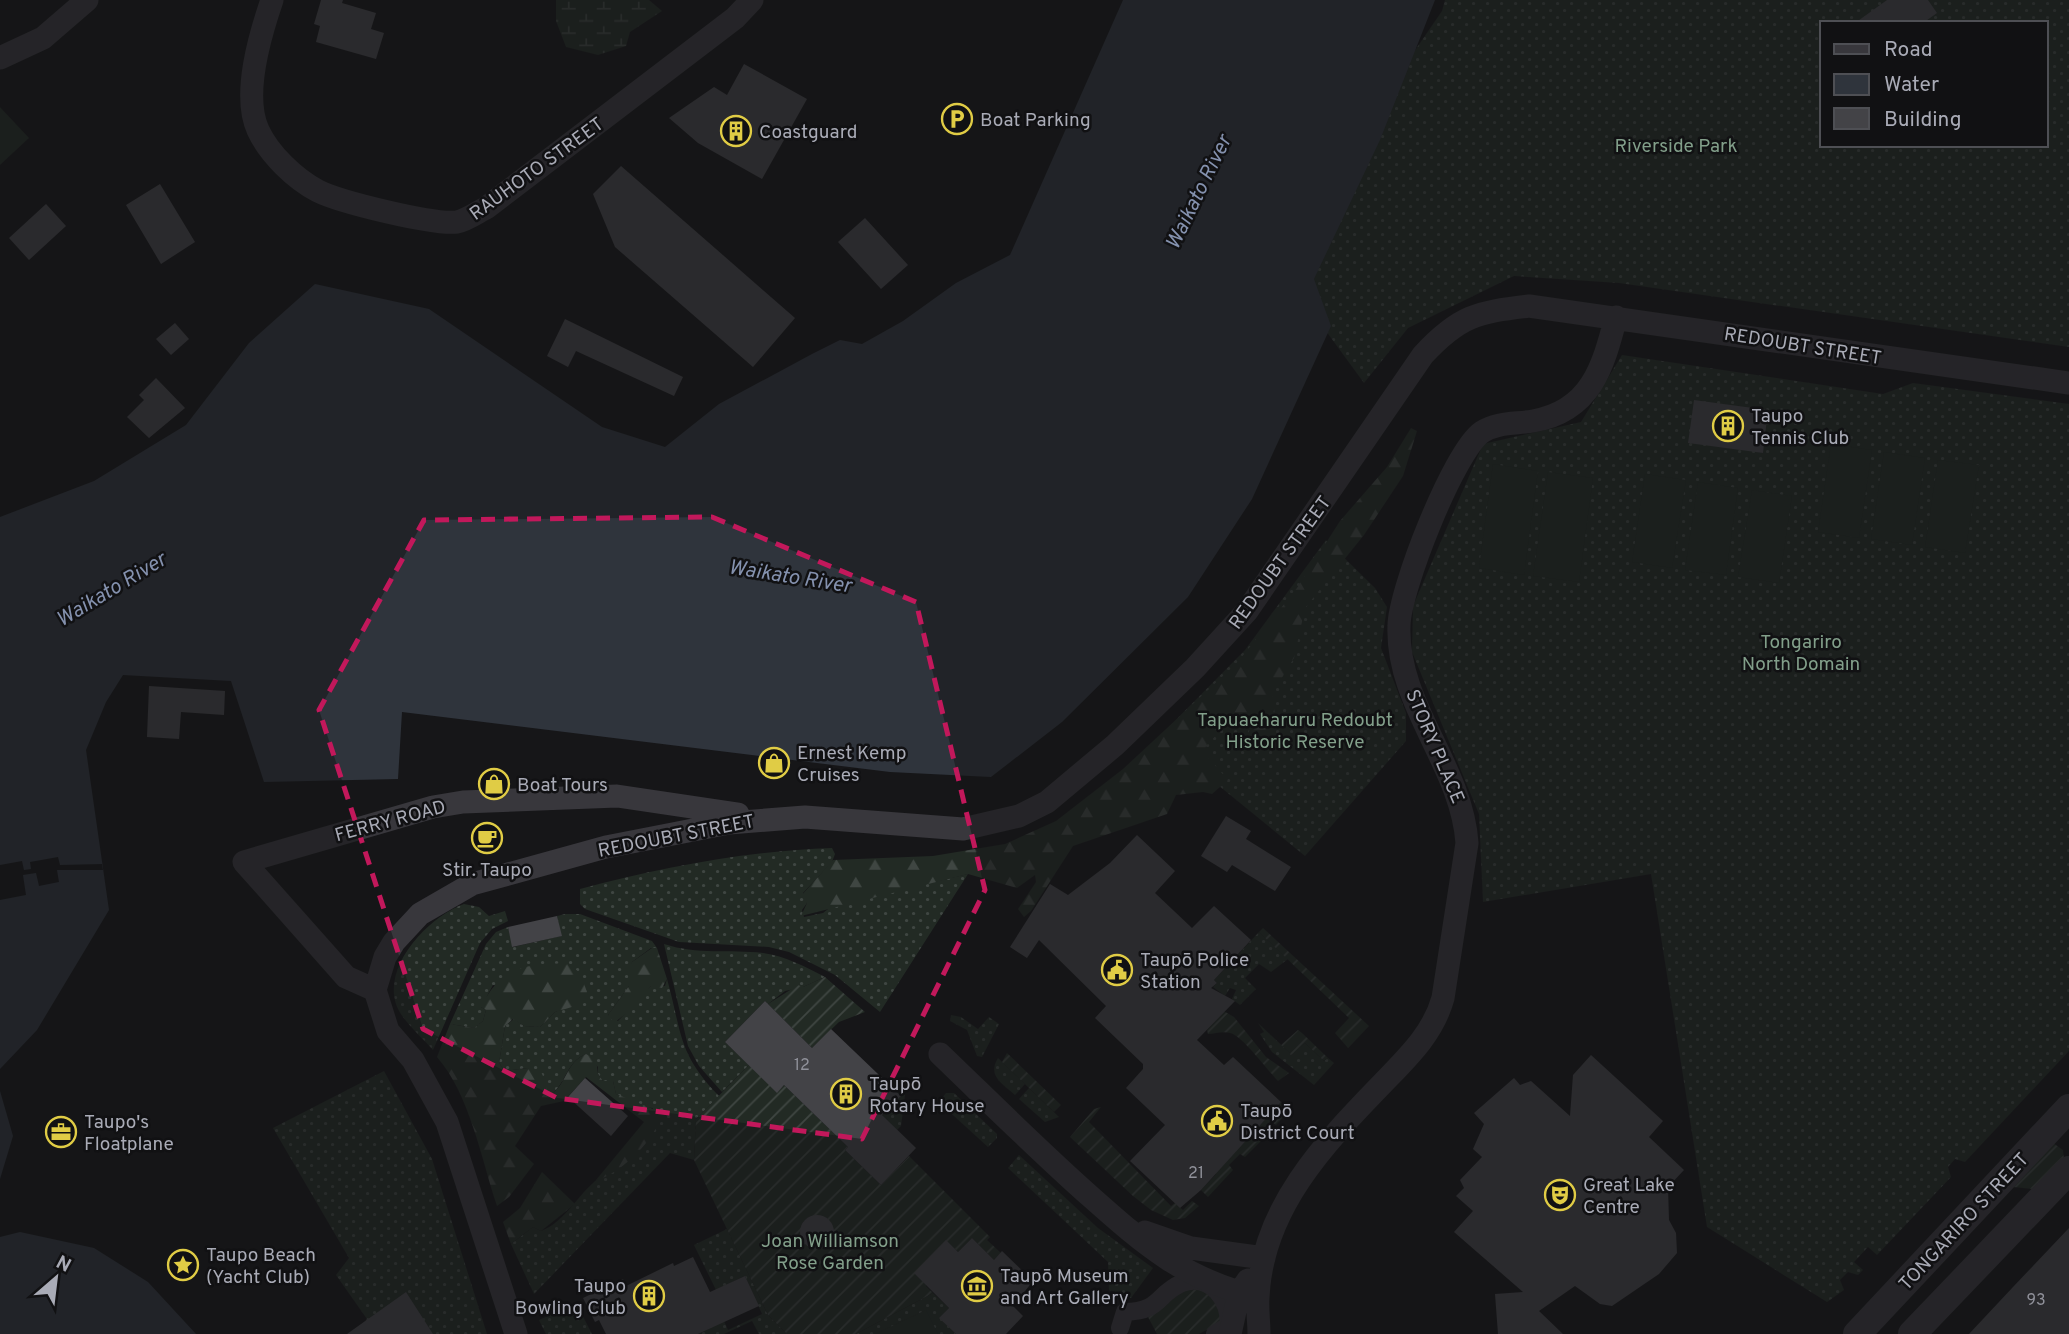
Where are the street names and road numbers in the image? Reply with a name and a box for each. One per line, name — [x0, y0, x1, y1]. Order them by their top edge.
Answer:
street label: RAUHOTO STREET — [465, 113, 609, 227]
street label: REDOUBT STREET — [1722, 323, 1883, 371]
street label: REDOUBT STREET — [1224, 492, 1337, 635]
street label: STORY PLACE — [1399, 686, 1469, 807]
street label: FERRY ROAD — [332, 796, 449, 848]
street label: REDOUBT STREET — [596, 810, 757, 864]
street label: TONGARIRO STREET — [1894, 1148, 2035, 1296]

